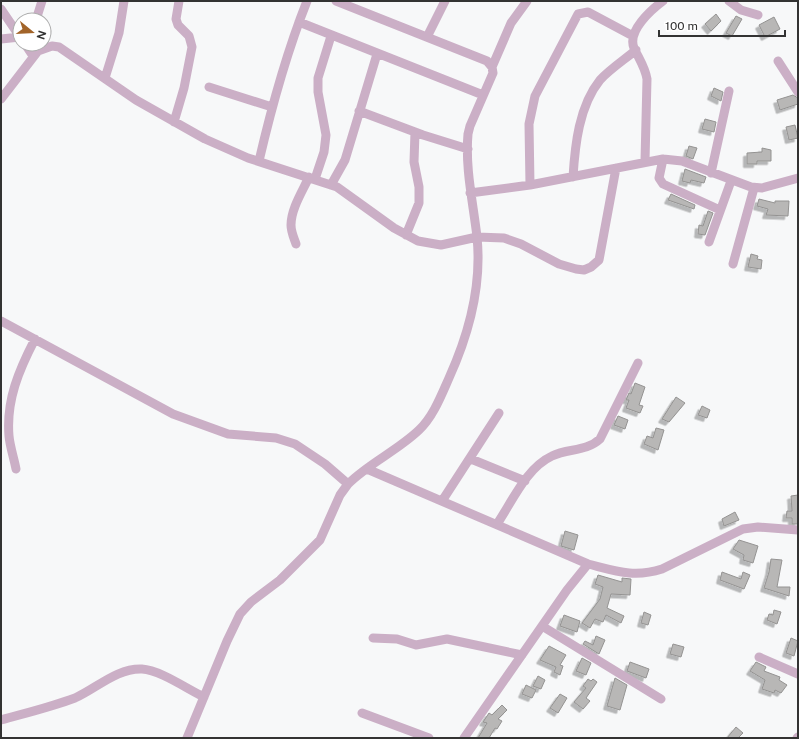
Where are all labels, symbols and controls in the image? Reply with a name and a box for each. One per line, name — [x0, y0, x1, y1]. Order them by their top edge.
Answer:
north arrow — [12, 12, 52, 52]
scale bar — [659, 12, 785, 38]
text: 100 m — [665, 19, 698, 33]
text: N — [34, 29, 49, 41]

